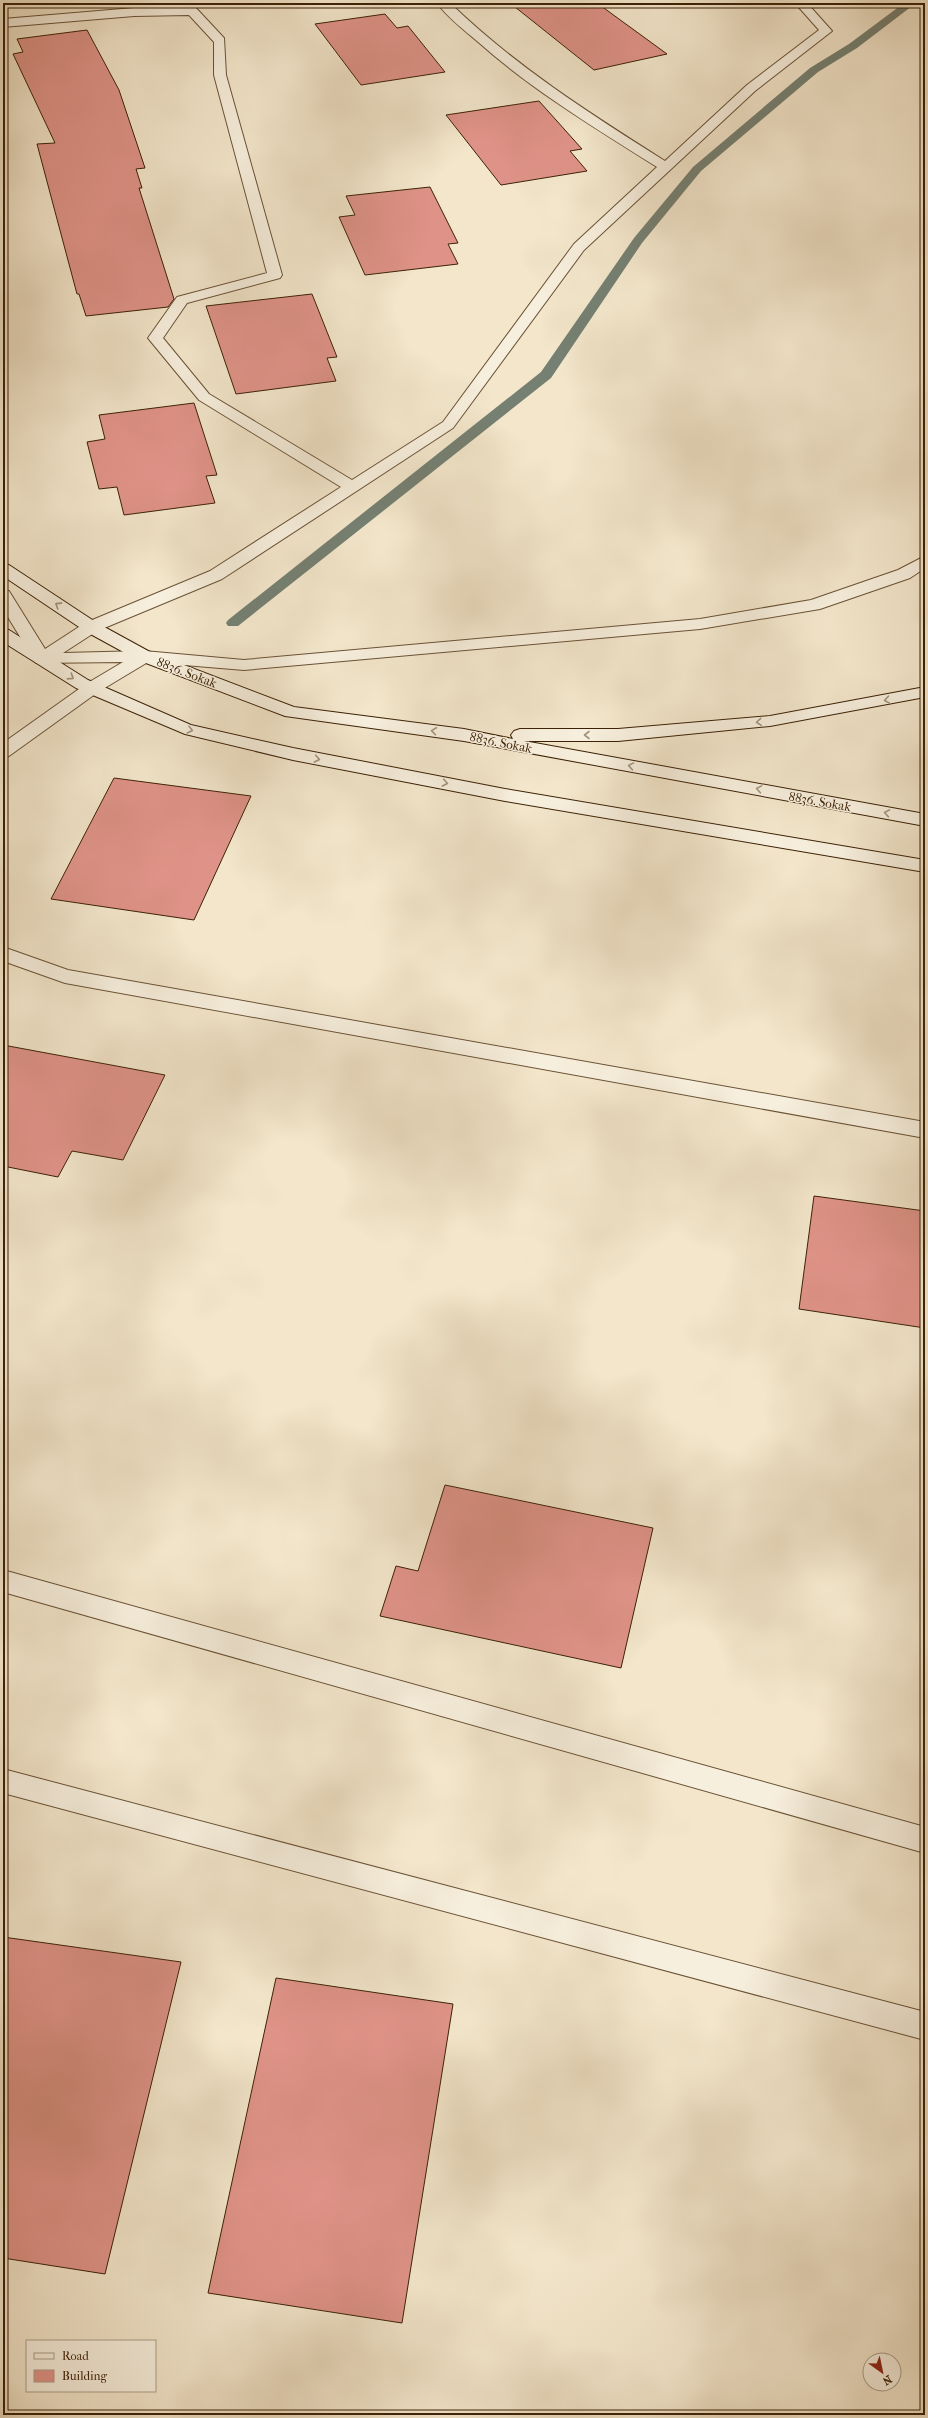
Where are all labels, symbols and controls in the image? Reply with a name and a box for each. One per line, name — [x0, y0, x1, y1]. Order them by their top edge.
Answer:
one-way arrow — [55, 603, 62, 610]
street label: 8836. Sokak — [155, 654, 219, 691]
one-way arrow — [67, 673, 74, 680]
one-way arrow — [884, 695, 890, 704]
one-way arrow — [756, 718, 762, 727]
one-way arrow — [186, 725, 193, 734]
one-way arrow — [431, 727, 437, 736]
street label: 8836. Sokak — [468, 729, 534, 756]
one-way arrow — [584, 731, 590, 739]
one-way arrow — [314, 754, 320, 762]
one-way arrow — [628, 762, 634, 771]
one-way arrow — [441, 778, 448, 787]
one-way arrow — [756, 786, 762, 794]
street label: 8836. Sokak — [787, 789, 853, 814]
one-way arrow — [884, 809, 890, 818]
legend — [26, 2340, 156, 2392]
text: Road — [62, 2349, 89, 2363]
north arrow — [862, 2352, 902, 2392]
text: Building — [62, 2369, 107, 2383]
text: N — [880, 2372, 894, 2388]

